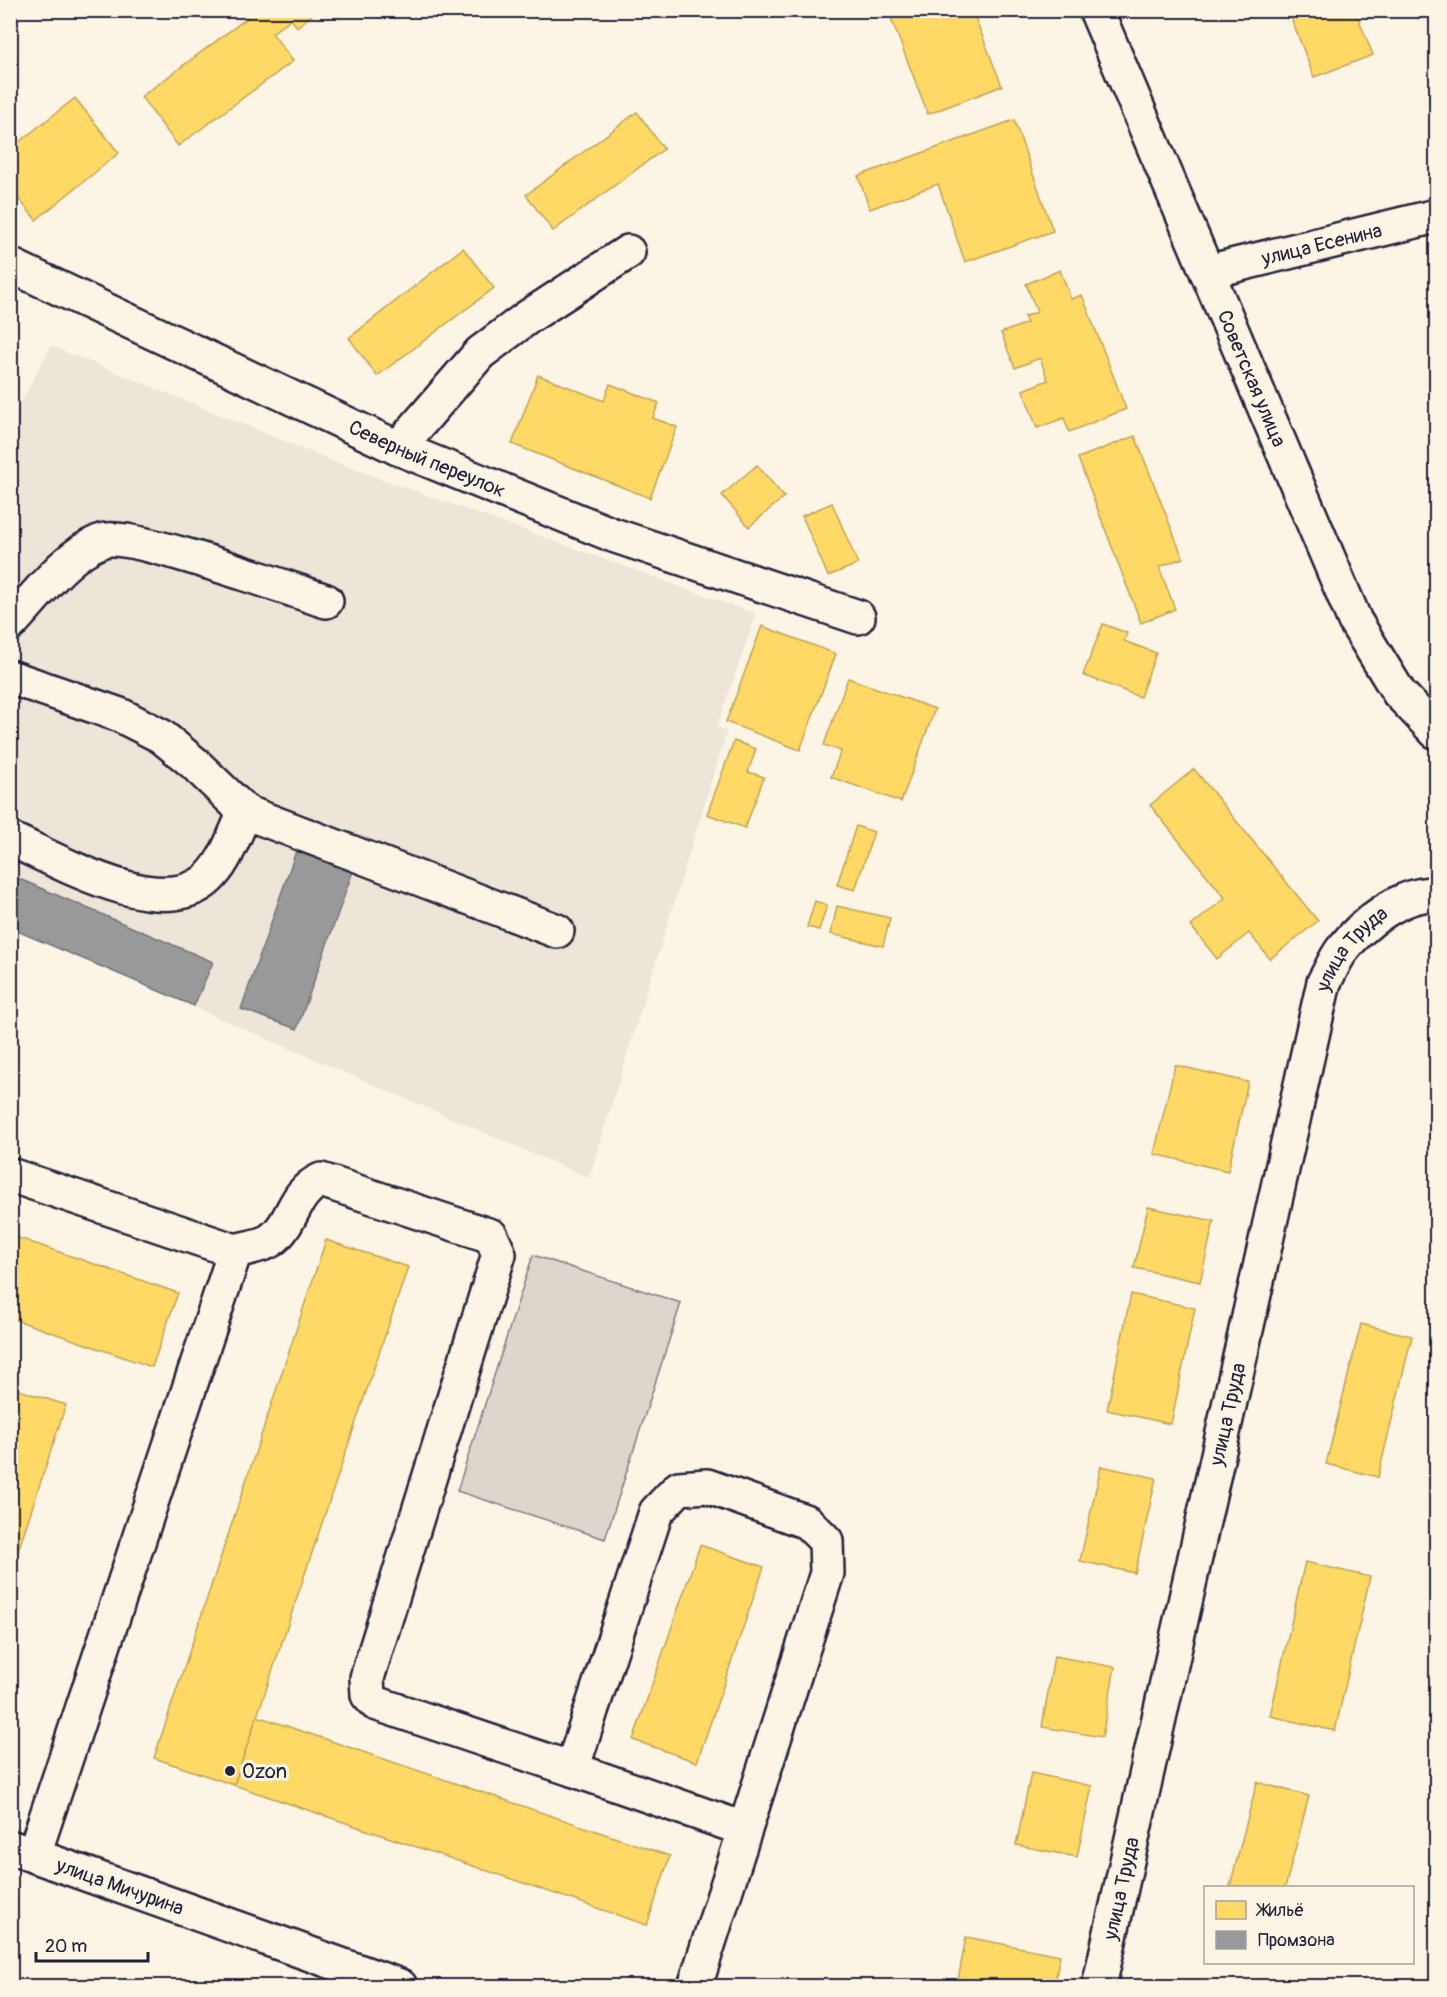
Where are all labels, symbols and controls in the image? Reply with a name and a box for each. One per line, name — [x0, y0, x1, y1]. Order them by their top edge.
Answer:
street label: улица Есенина — [1258, 217, 1384, 271]
street label: Советская улица — [1212, 306, 1292, 450]
street label: Северный переулок — [345, 414, 509, 503]
street label: улица Труда — [1310, 900, 1392, 995]
street label: улица Труда — [1203, 1360, 1251, 1469]
place label: Ozon — [242, 1759, 287, 1784]
marker: Ozon — [223, 1764, 237, 1778]
street label: улица Труда — [1097, 1835, 1145, 1943]
street label: улица Мичурина — [52, 1852, 187, 1921]
legend — [1204, 1886, 1414, 1964]
text: Жильё — [1255, 1899, 1304, 1922]
scale bar — [36, 1925, 148, 1963]
text: Промзона — [1258, 1929, 1335, 1952]
text: 20 m — [45, 1935, 87, 1958]

